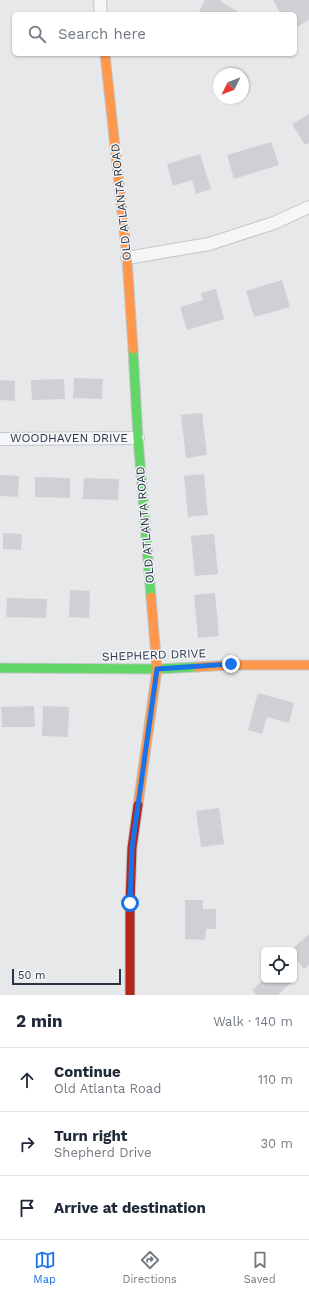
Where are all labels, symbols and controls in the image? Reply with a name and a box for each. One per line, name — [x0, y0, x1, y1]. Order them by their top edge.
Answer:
search box — [12, 12, 297, 56]
icon: search — [26, 23, 48, 45]
text: Search here — [58, 25, 146, 43]
north arrow — [213, 68, 249, 104]
street label: OLD ATLANTA ROAD — [108, 143, 134, 261]
street label: WOODHAVEN DRIVE — [10, 431, 128, 445]
street label: OLD ATLANTA ROAD — [133, 466, 157, 584]
street label: SHEPHERD DRIVE — [102, 646, 207, 664]
route end — [222, 655, 240, 673]
route start — [121, 894, 139, 912]
map controls — [261, 947, 297, 983]
button: locate — [261, 947, 297, 983]
scale bar — [12, 967, 121, 986]
text: 50 m — [18, 969, 45, 982]
text: 2 min — [16, 1011, 62, 1031]
text: Walk · 140 m — [213, 1014, 293, 1029]
text: Continue — [54, 1063, 121, 1081]
icon: ahead — [16, 1069, 38, 1091]
text: 110 m — [258, 1072, 293, 1087]
text: Old Atlanta Road — [54, 1081, 161, 1096]
text: Turn right — [54, 1127, 127, 1145]
icon: right — [16, 1133, 38, 1155]
text: 30 m — [261, 1136, 293, 1151]
text: Shepherd Drive — [54, 1145, 152, 1160]
icon: arrive — [16, 1197, 38, 1219]
text: Arrive at destination — [54, 1199, 206, 1217]
tab: Map — [33, 1249, 56, 1286]
tab: Directions — [123, 1249, 177, 1286]
tab: Saved — [244, 1249, 276, 1286]

